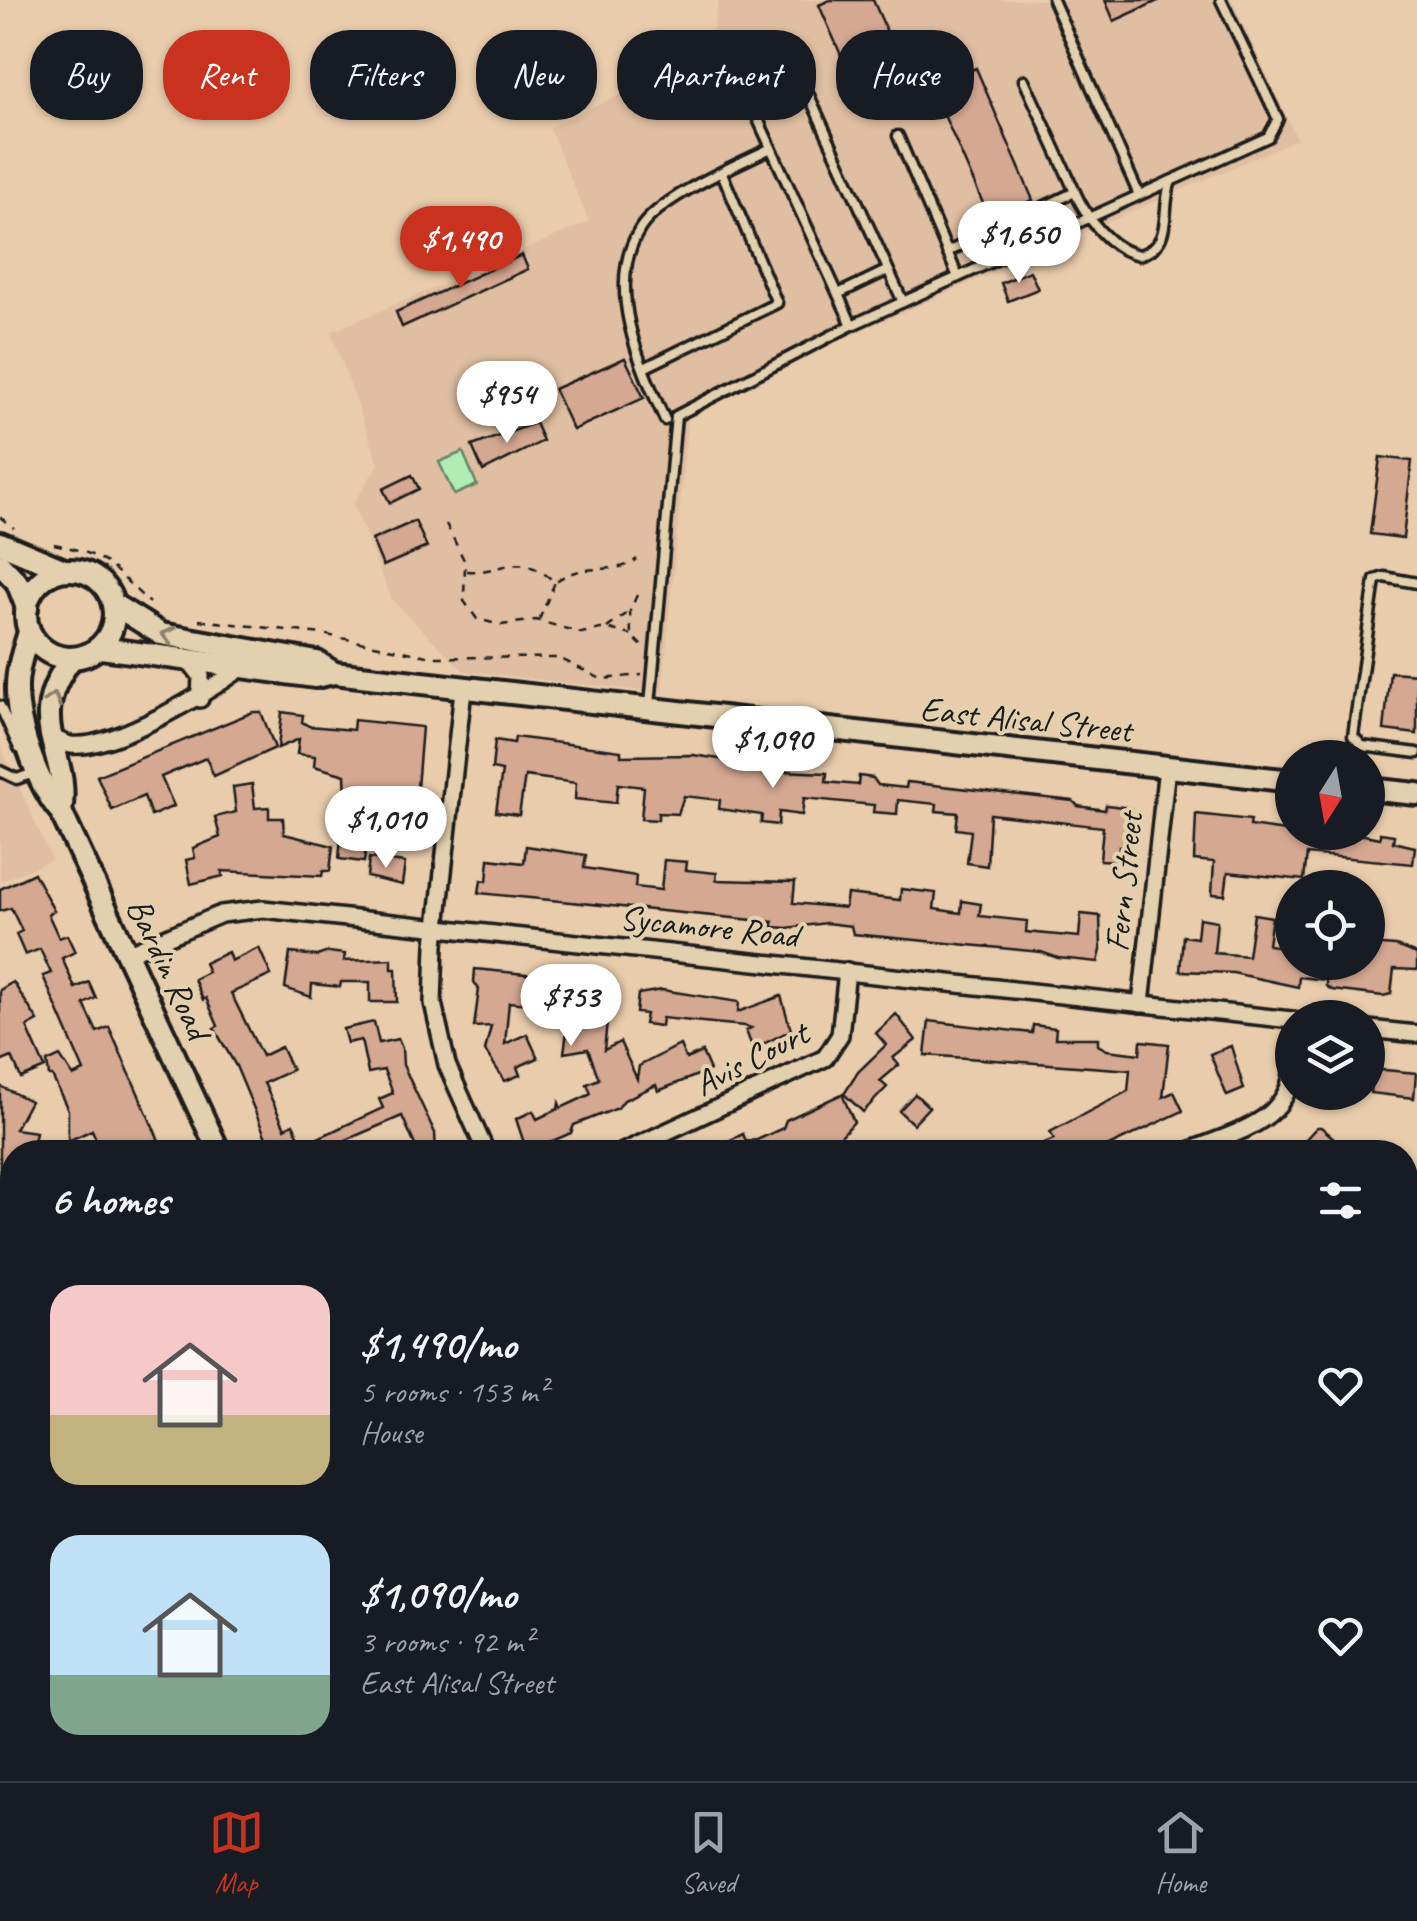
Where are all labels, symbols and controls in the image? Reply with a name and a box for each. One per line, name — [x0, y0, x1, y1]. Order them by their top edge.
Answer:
chip: Buy — [30, 30, 143, 120]
chip: Rent — [163, 30, 290, 120]
chip: Filters — [310, 30, 456, 120]
chip: New — [476, 30, 597, 120]
chip: Apartment — [617, 30, 816, 120]
chip: House — [836, 30, 974, 120]
pin: $1,650 — [938, 201, 1100, 286]
pin: $1,490 — [380, 206, 542, 291]
text: $1,650 — [980, 213, 1058, 254]
text: $1,490 — [422, 218, 500, 259]
pin: $954 — [448, 361, 566, 446]
text: $954 — [479, 373, 535, 414]
one-way arrow — [160, 625, 177, 646]
street label: East Alisal Street — [918, 686, 1137, 753]
one-way arrow — [41, 691, 62, 708]
pin: $1,090 — [692, 706, 854, 791]
text: $1,090 — [734, 718, 812, 759]
north arrow — [1275, 740, 1385, 850]
map controls — [1275, 740, 1385, 1110]
pin: $1,010 — [305, 786, 467, 871]
text: $1,010 — [347, 798, 425, 839]
street label: Fern Street — [1094, 807, 1154, 954]
button: locate — [1275, 870, 1385, 980]
street label: Bardin Road — [116, 891, 223, 1051]
street label: Sycamore Road — [618, 895, 806, 959]
pin: $753 — [512, 964, 630, 1049]
text: $753 — [543, 976, 599, 1017]
button: layers — [1275, 1000, 1385, 1110]
street label: Avis Court — [687, 1009, 819, 1106]
icon: filters — [1313, 1173, 1368, 1228]
text: 6 homes — [50, 1174, 169, 1227]
text: $1,490/mo — [360, 1318, 516, 1371]
icon: home — [130, 1325, 250, 1445]
icon: heart — [1313, 1358, 1368, 1413]
text: 5 rooms · 153 m² — [360, 1371, 547, 1412]
text: House — [360, 1412, 422, 1453]
text: $1,090/mo — [360, 1568, 516, 1621]
icon: home — [130, 1575, 250, 1695]
icon: heart — [1313, 1608, 1368, 1663]
text: 3 rooms · 92 m² — [360, 1621, 533, 1662]
text: East Alisal Street — [360, 1662, 554, 1703]
tab: Map — [209, 1805, 264, 1900]
tab: Saved — [681, 1805, 736, 1900]
tab: Home — [1153, 1805, 1208, 1900]

